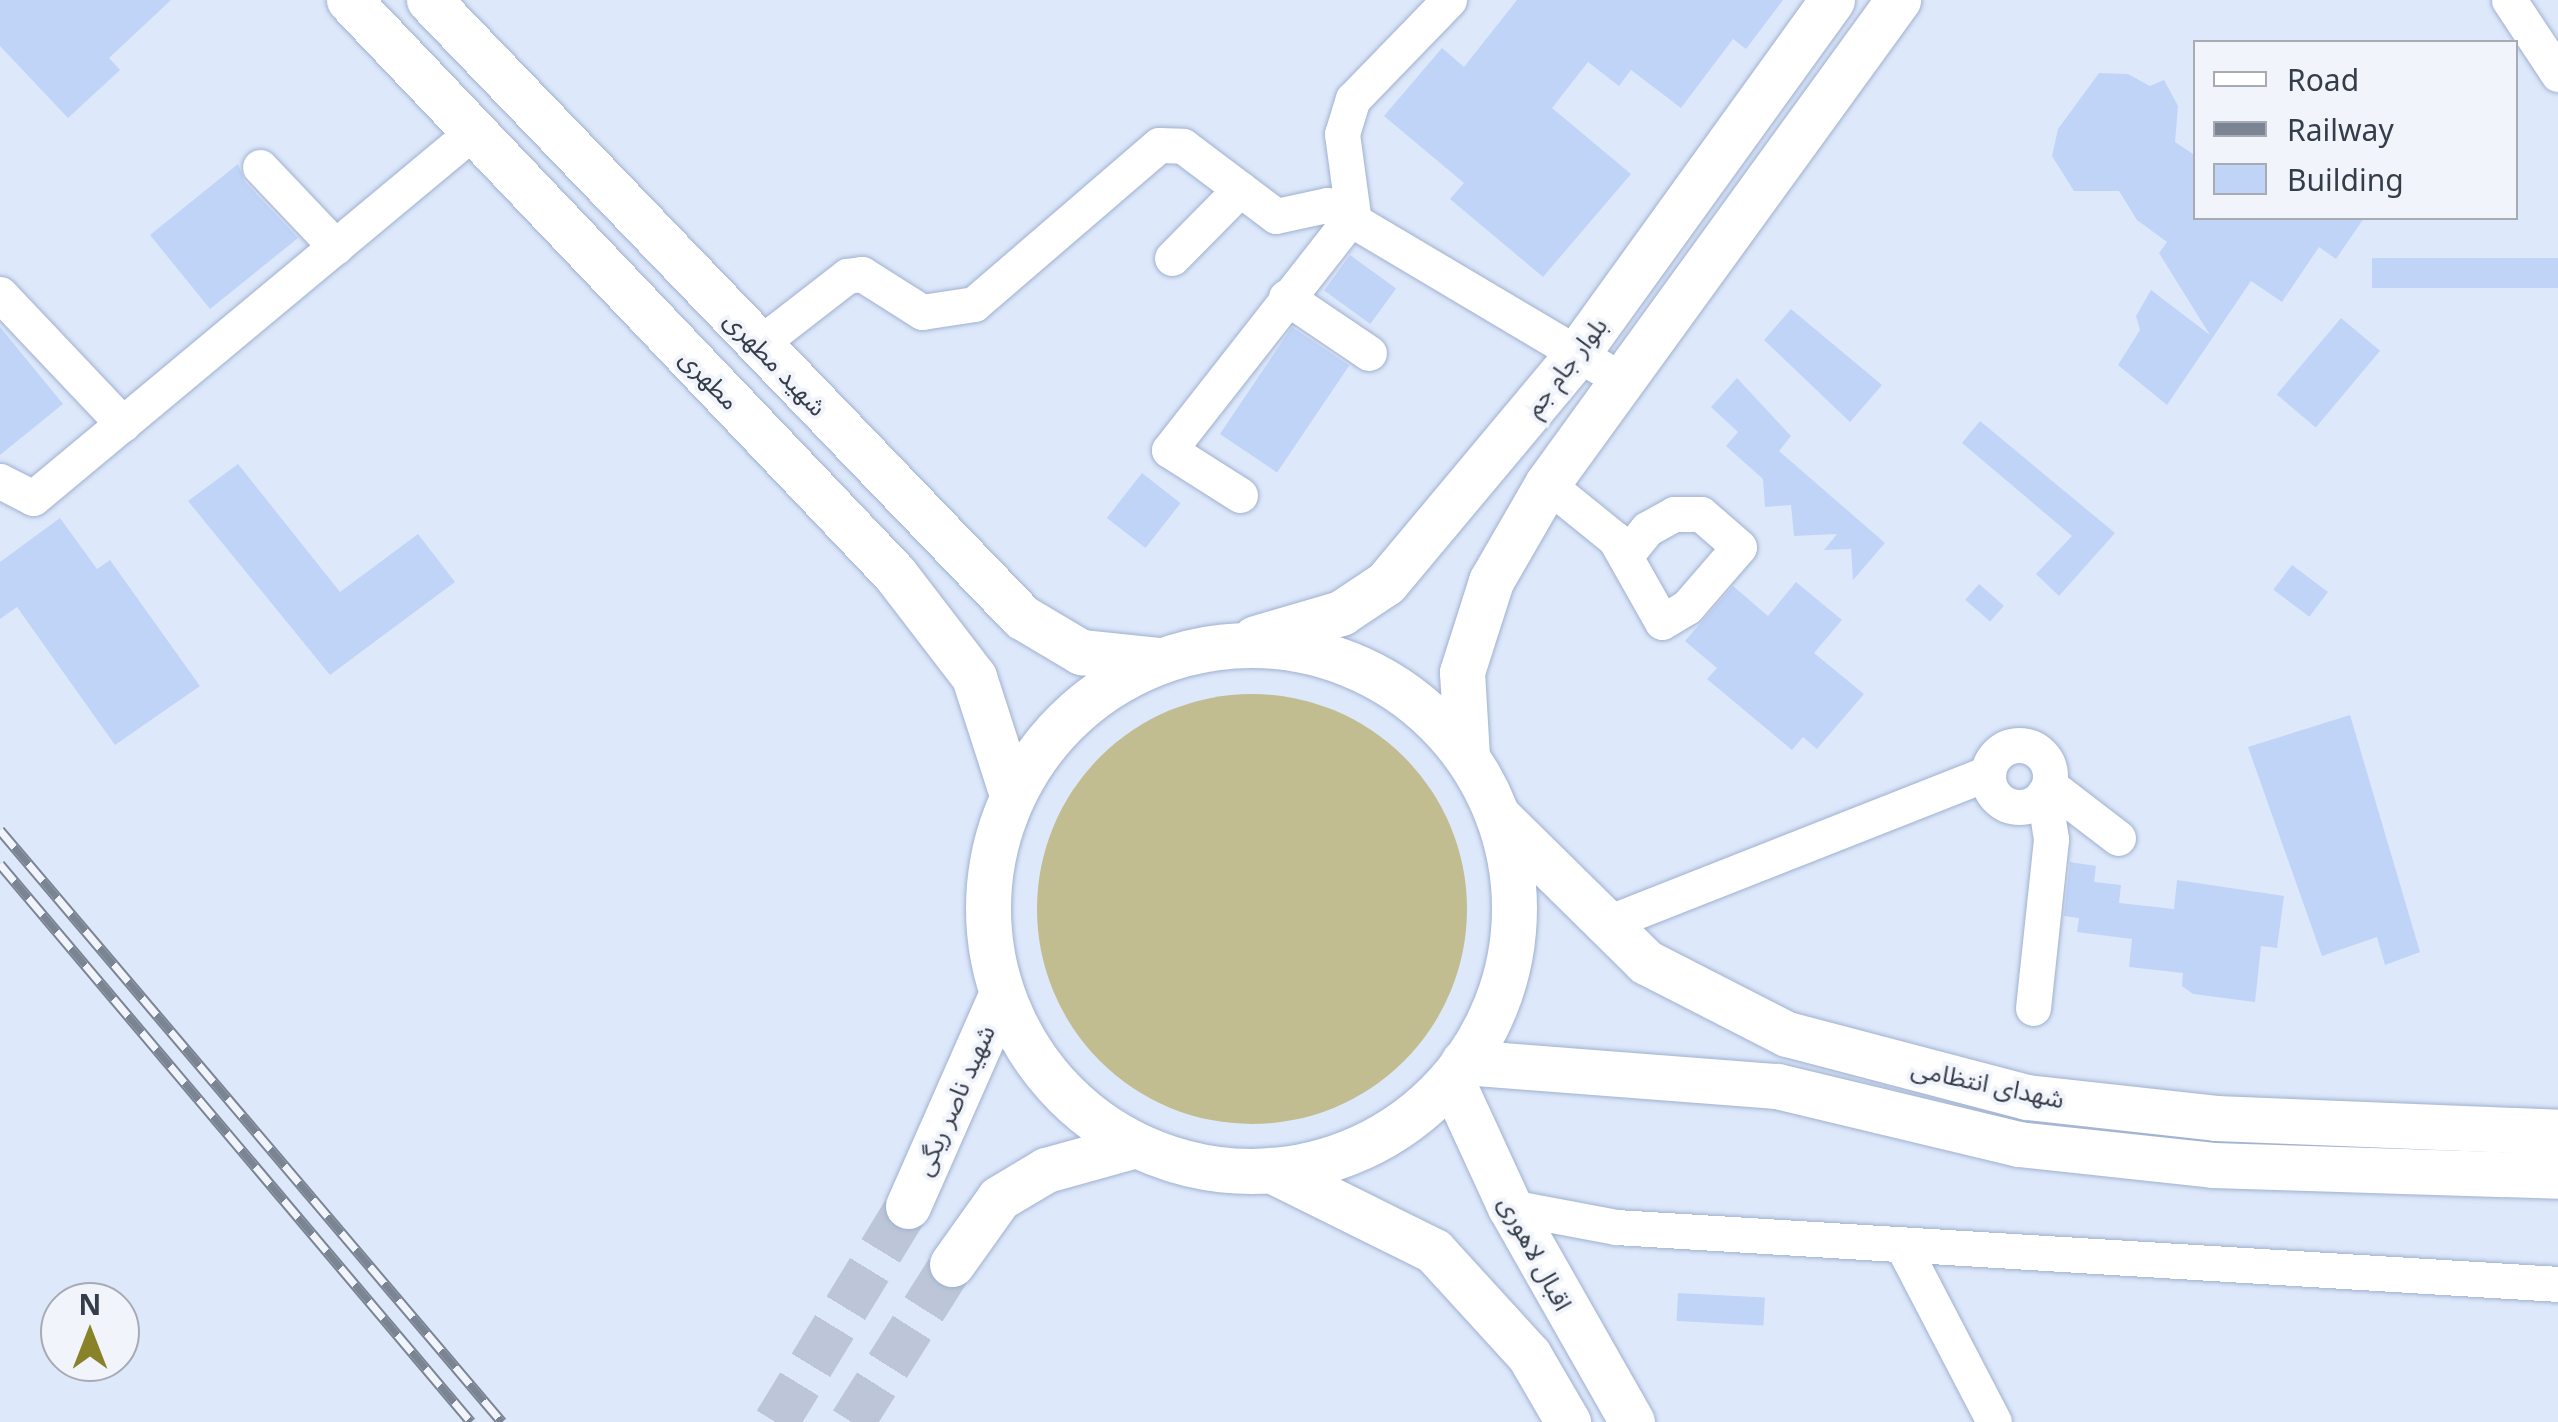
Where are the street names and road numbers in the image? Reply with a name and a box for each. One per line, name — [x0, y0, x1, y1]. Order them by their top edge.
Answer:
street label: شهید مطهری — [719, 304, 833, 422]
street label: بلوار جام جم — [1517, 311, 1613, 421]
street label: مطهری — [674, 343, 746, 415]
street label: شهید ناصر ریگی — [907, 1020, 1001, 1180]
street label: شهدای انتظامی — [1909, 1052, 2067, 1114]
street label: اقبال لاهوری — [1493, 1190, 1579, 1316]

